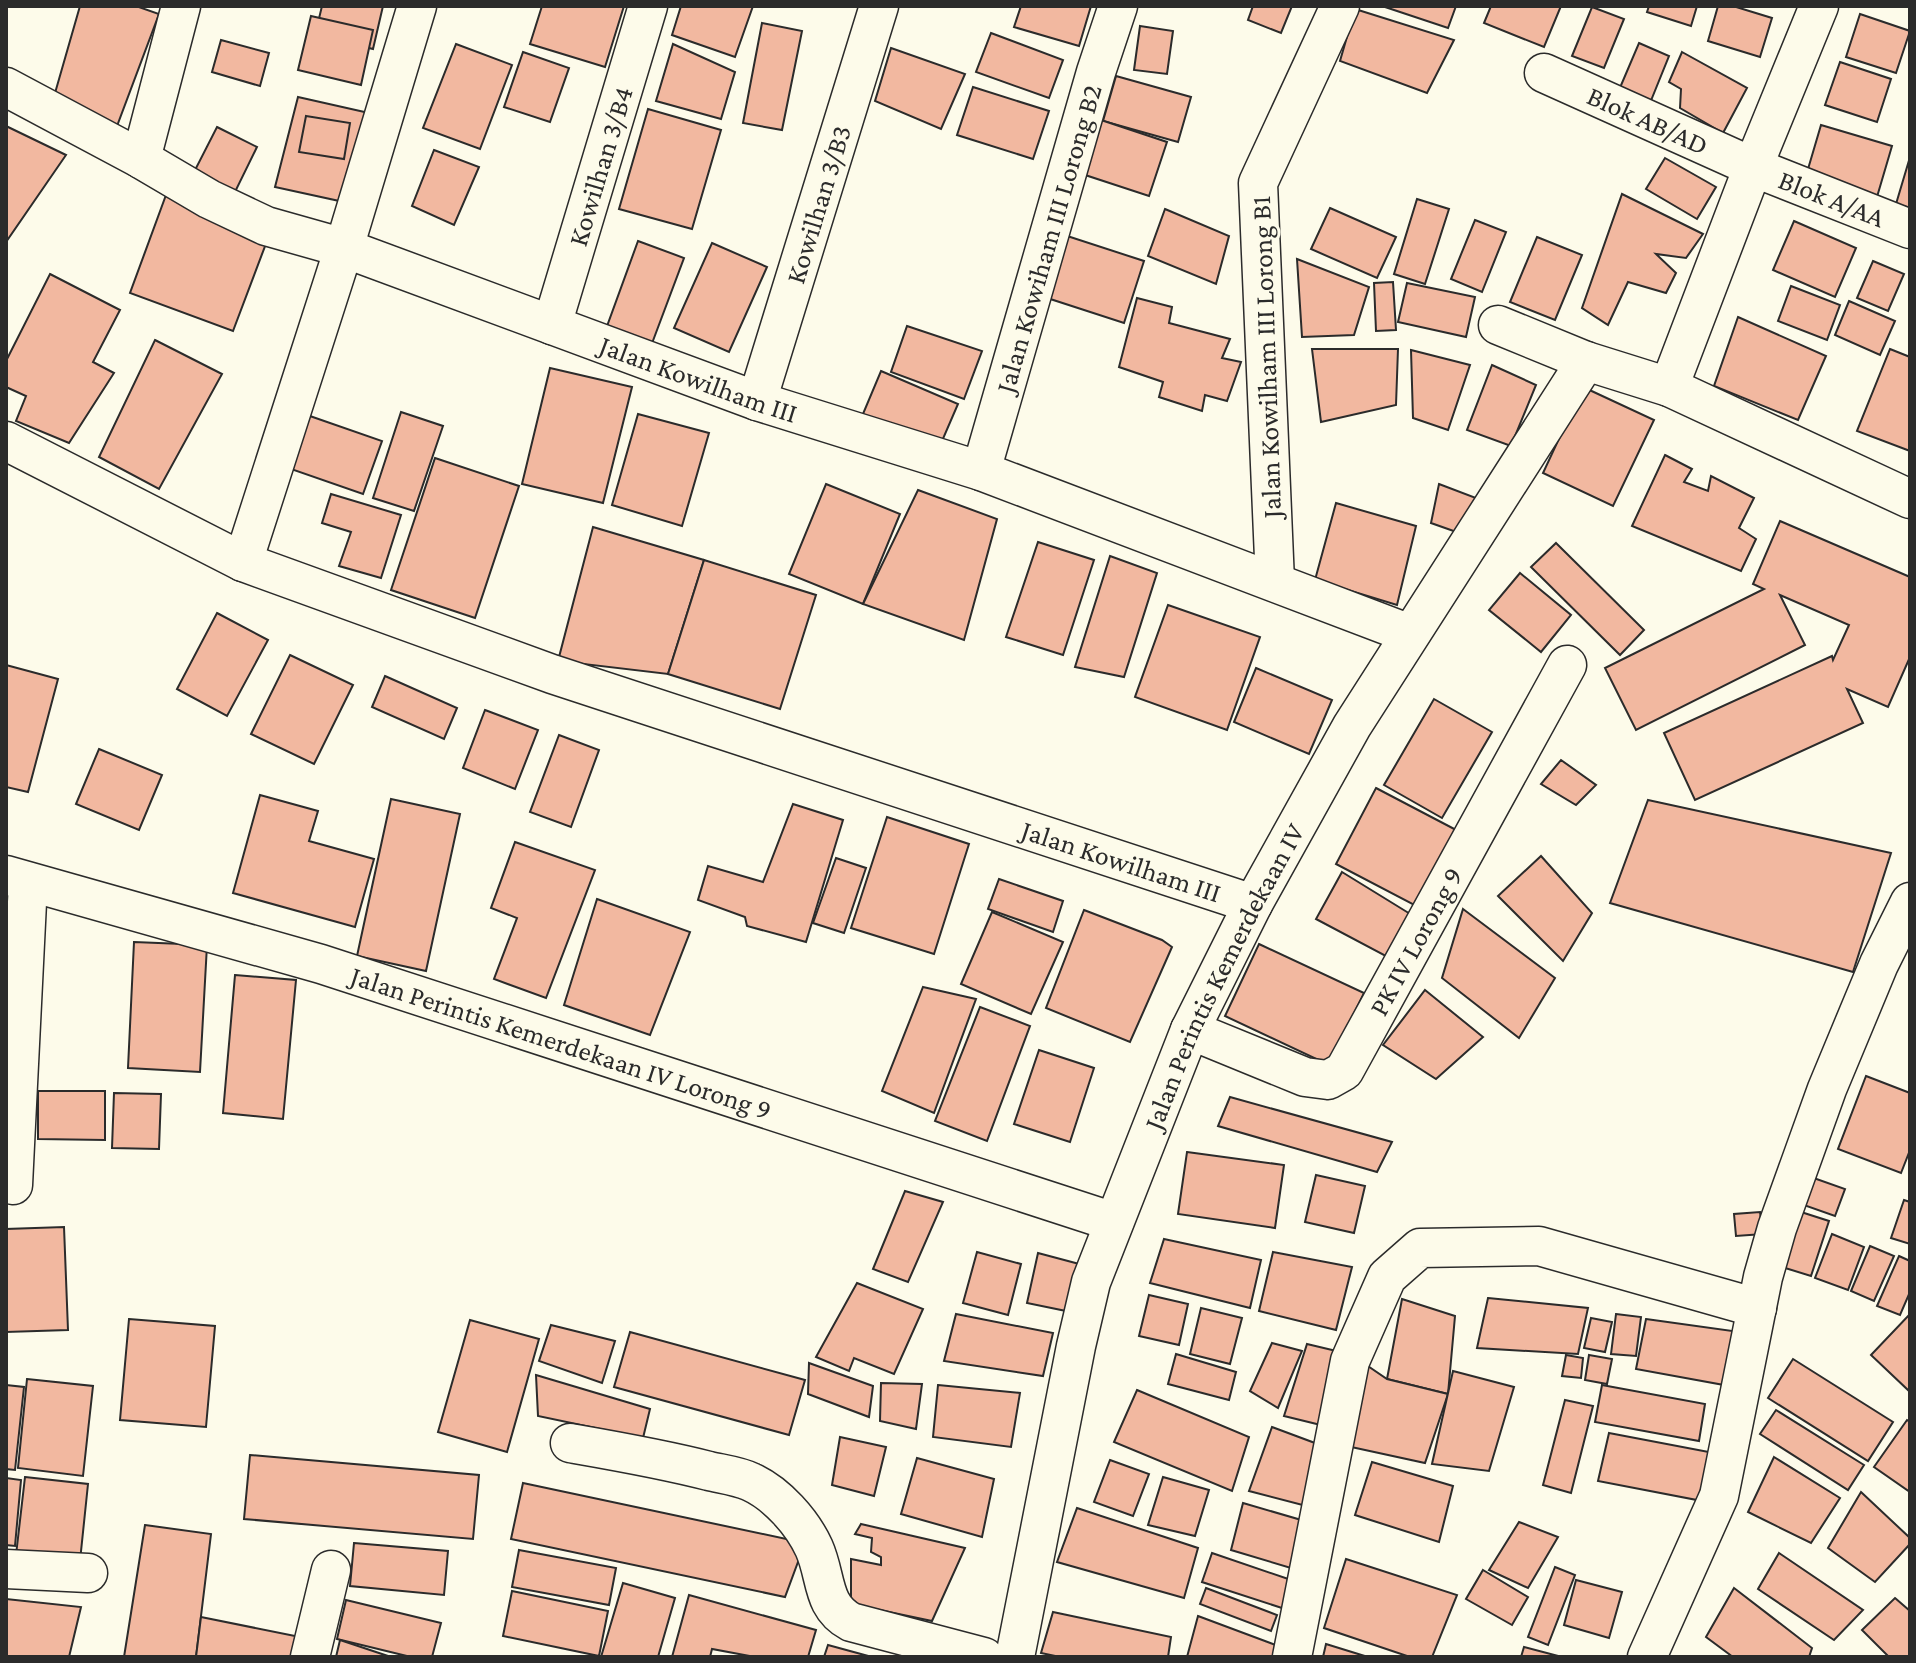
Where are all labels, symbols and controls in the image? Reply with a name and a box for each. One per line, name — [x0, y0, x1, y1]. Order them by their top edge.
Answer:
street label: Blok AB/AD — [1583, 79, 1713, 160]
street label: Jalan Kowiham III Lorong B2 — [988, 81, 1107, 399]
street label: Kowilhan 3/B4 — [561, 83, 638, 249]
street label: Kowilhan 3/B3 — [779, 121, 857, 287]
street label: Blok A/AA — [1774, 163, 1889, 233]
street label: Jalan Kowilham III Lorong B1 — [1245, 195, 1287, 522]
street label: Jalan Kowilham III — [593, 328, 801, 428]
street label: Jalan Kowilham III — [1015, 813, 1225, 908]
street label: Jalan Perintis Kemerdekaan IV — [1136, 818, 1310, 1137]
street label: PK IV Lorong 9 — [1362, 862, 1468, 1021]
street label: Jalan Perintis Kemerdekaan IV Lorong 9 — [344, 958, 776, 1125]

